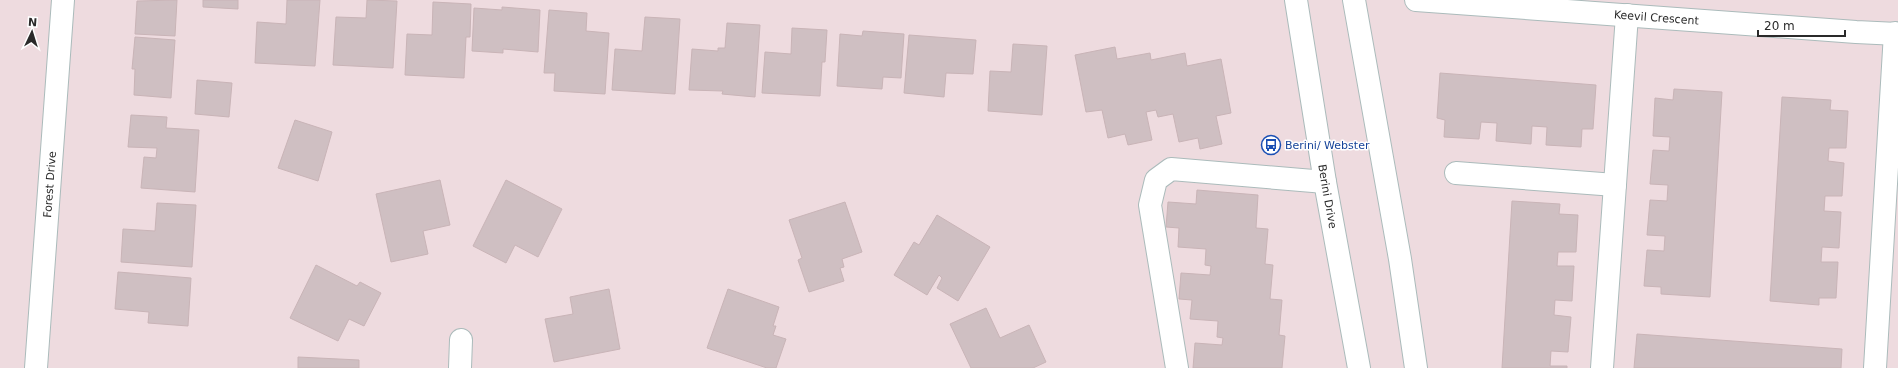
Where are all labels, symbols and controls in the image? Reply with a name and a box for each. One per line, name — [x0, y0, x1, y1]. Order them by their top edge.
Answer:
street label: Keevil Crescent — [1613, 8, 1700, 28]
north arrow — [12, 12, 52, 52]
scale bar — [1758, 12, 1845, 38]
text: N — [28, 16, 38, 29]
text: 20 m — [1764, 19, 1795, 33]
bus stop icon: Berini/ Webster — [1260, 134, 1282, 156]
place label: Berini/ Webster — [1285, 139, 1370, 152]
street label: Forest Drive — [41, 151, 59, 218]
street label: Berini Drive — [1315, 164, 1339, 230]

